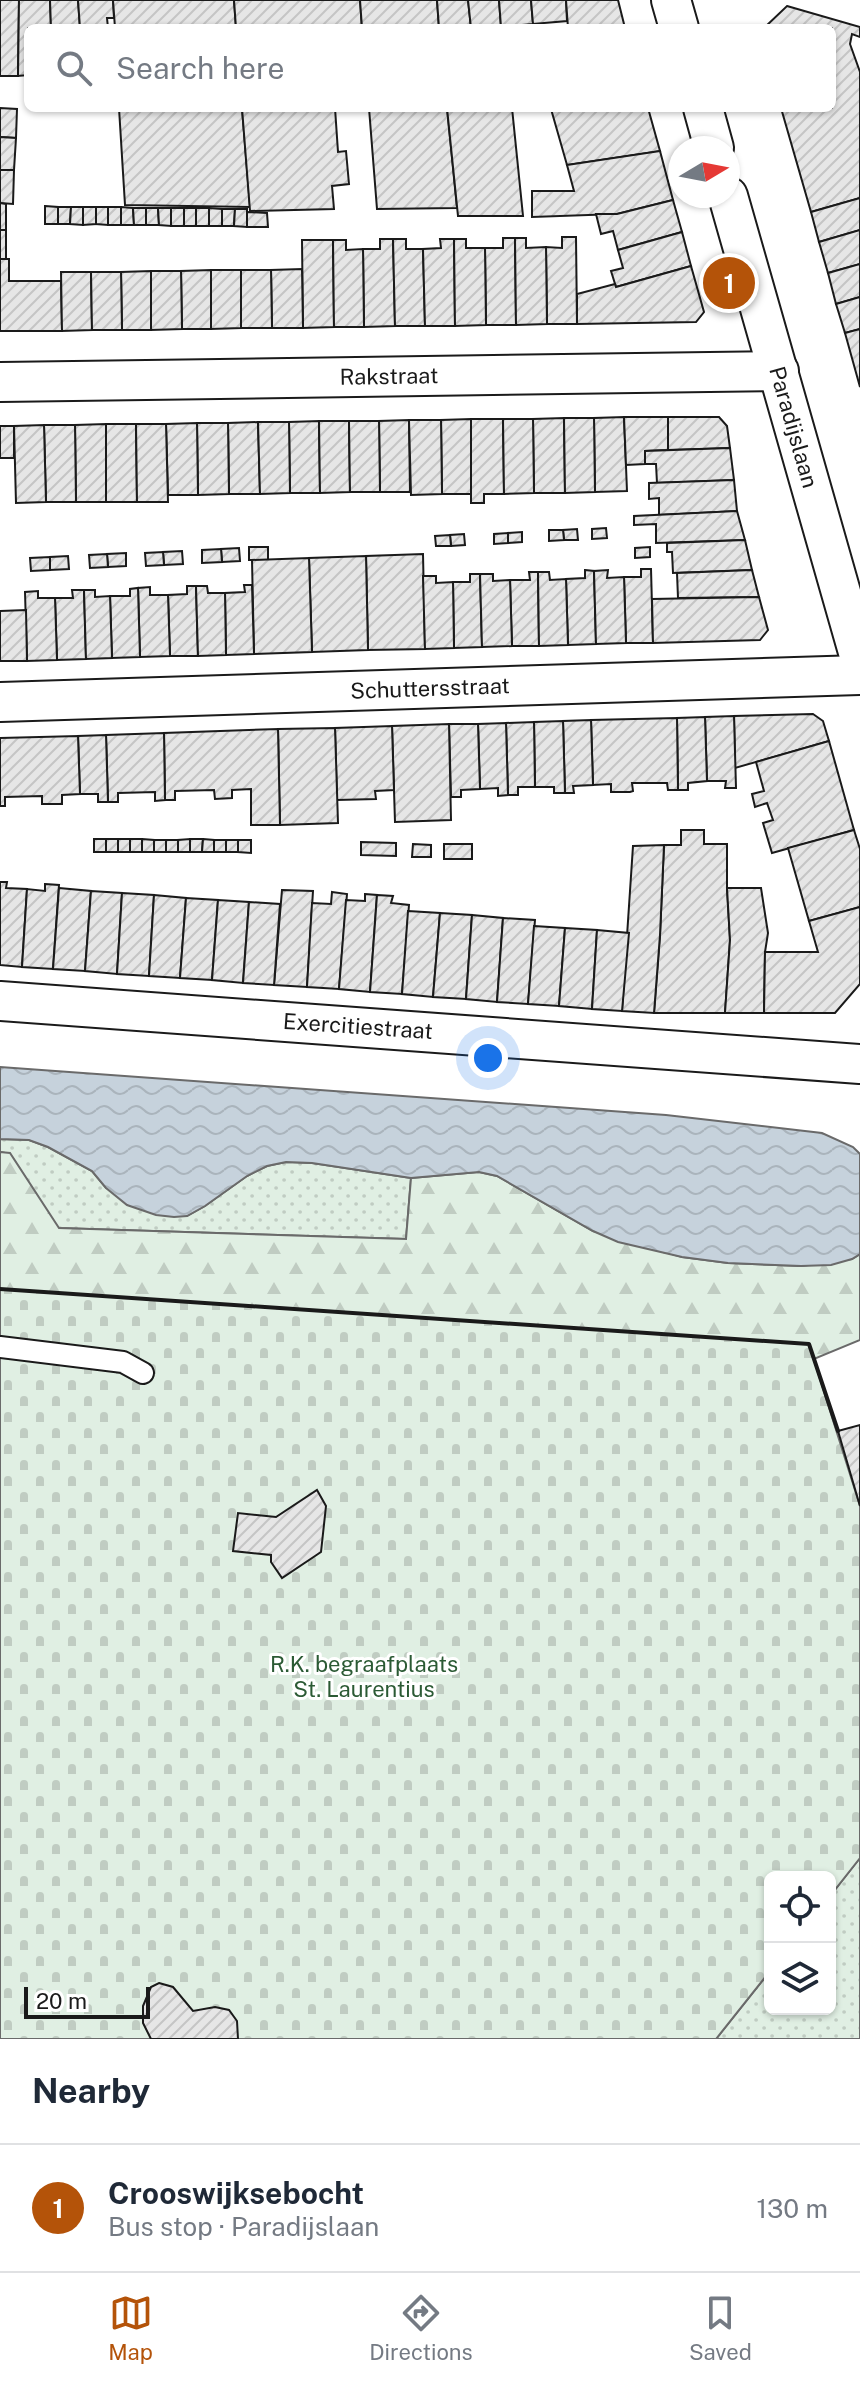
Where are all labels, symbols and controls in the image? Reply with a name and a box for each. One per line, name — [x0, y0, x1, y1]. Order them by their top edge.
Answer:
search box — [24, 24, 836, 112]
icon: search — [52, 46, 96, 90]
text: Search here — [116, 50, 284, 86]
north arrow — [668, 136, 740, 208]
pin: 1 — [703, 253, 755, 313]
street label: Rakstraat — [339, 362, 439, 390]
street label: Paradijslaan — [764, 363, 824, 491]
street label: Schuttersstraat — [350, 672, 510, 704]
street label: Exercitiestraat — [282, 1008, 434, 1044]
your location — [468, 1038, 508, 1078]
park label: R.K. begraafplaats St. Laurentius — [270, 1651, 458, 1702]
map controls — [764, 1871, 836, 2015]
button: locate — [764, 1871, 836, 1943]
button: layers — [764, 1943, 836, 2015]
scale bar — [24, 1983, 150, 2019]
text: 20 m — [36, 1988, 87, 2014]
text: Nearby — [32, 2071, 150, 2111]
text: Crooswijksebocht — [108, 2175, 364, 2211]
text: 1 — [52, 2193, 64, 2224]
text: 130 m — [756, 2193, 828, 2224]
text: Bus stop · Paradijslaan — [108, 2211, 379, 2242]
tab: Map — [108, 2291, 153, 2365]
tab: Directions — [369, 2291, 473, 2365]
tab: Saved — [689, 2291, 752, 2365]

